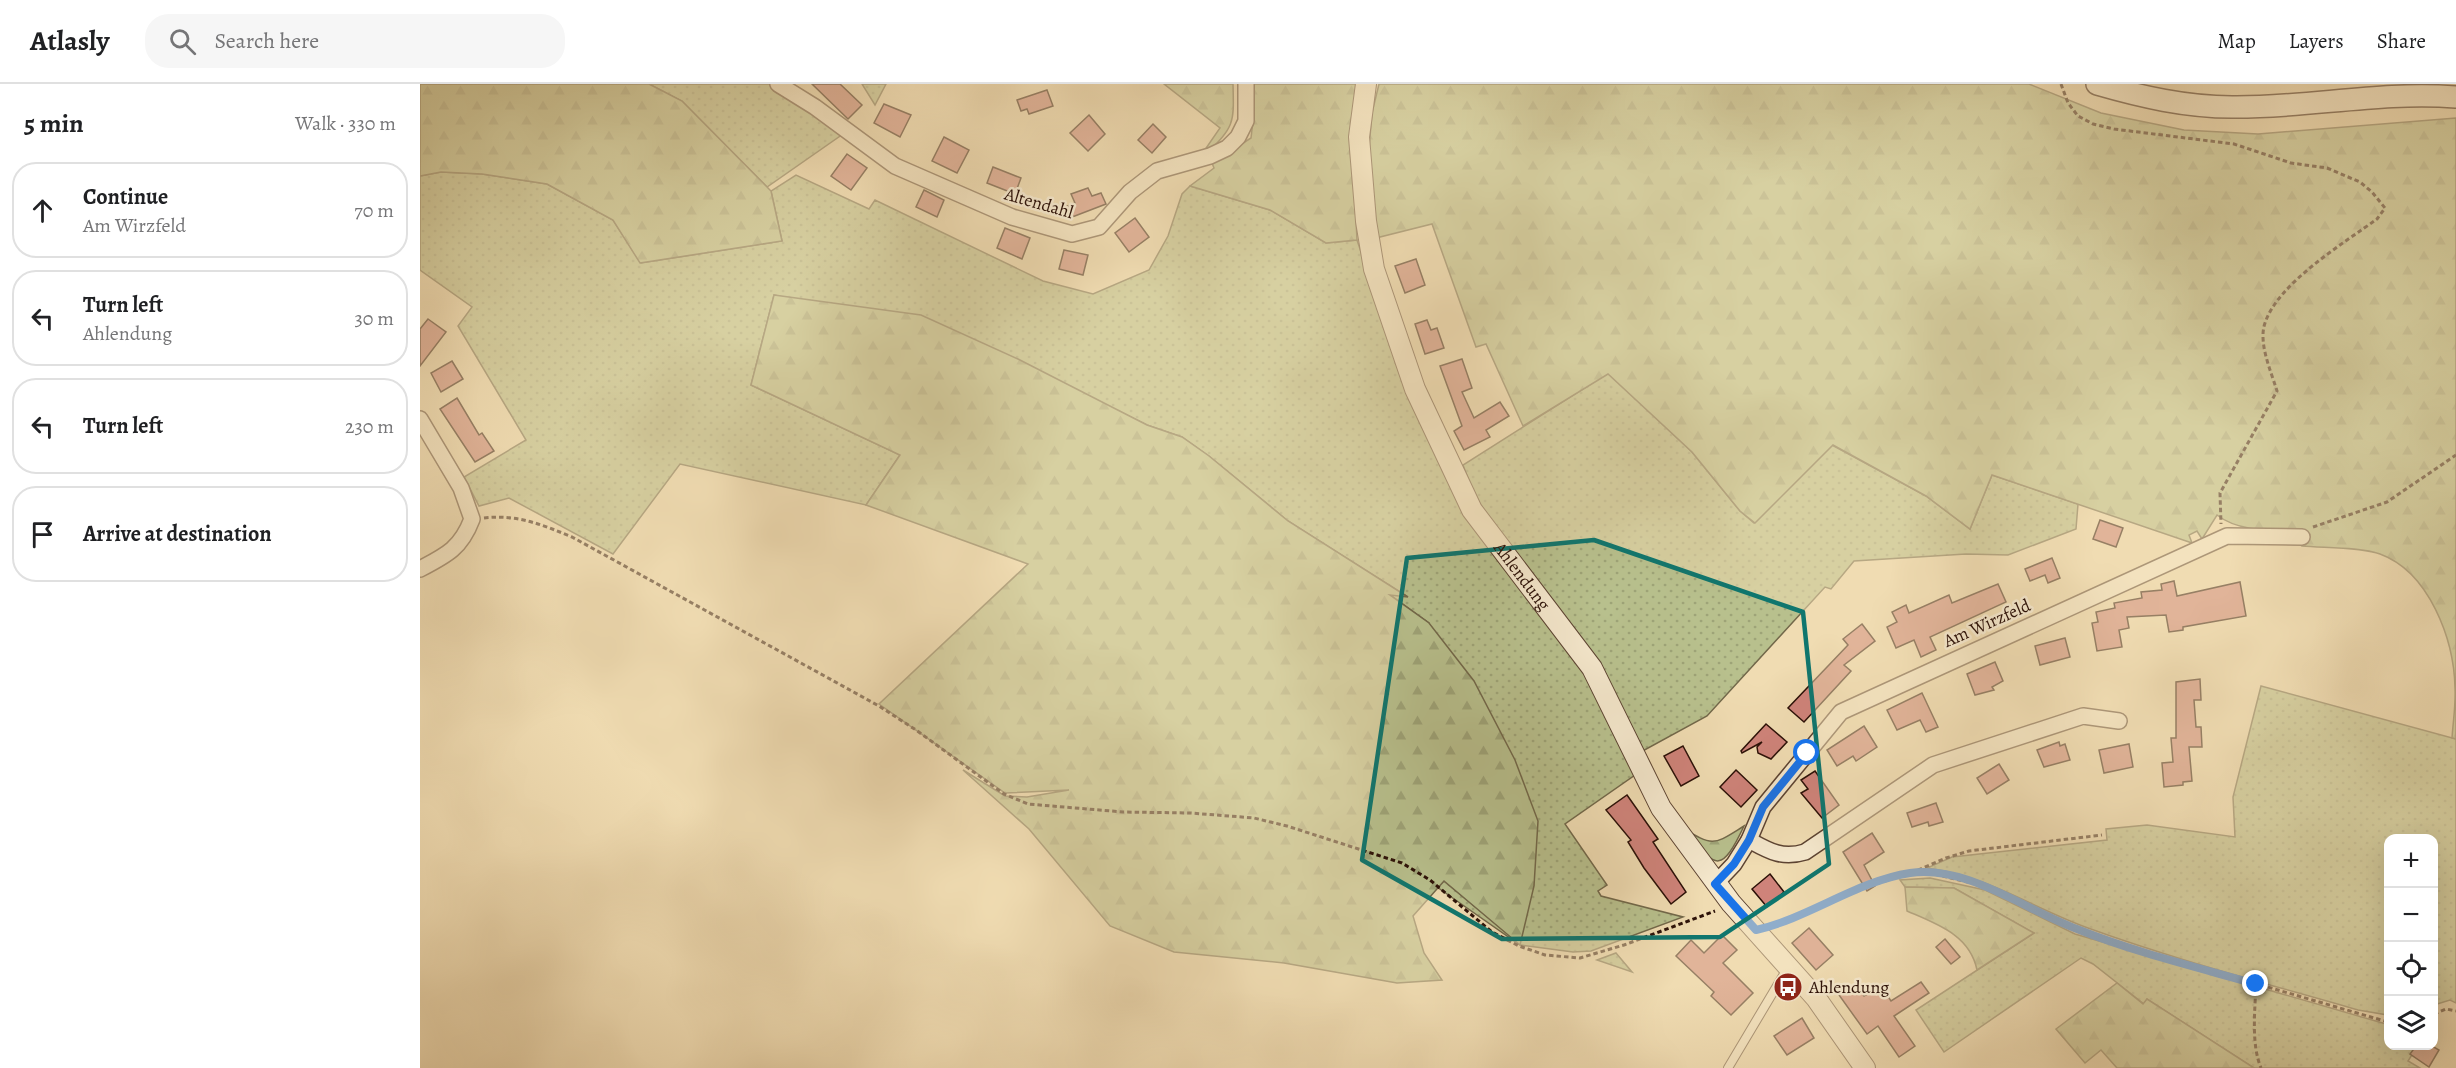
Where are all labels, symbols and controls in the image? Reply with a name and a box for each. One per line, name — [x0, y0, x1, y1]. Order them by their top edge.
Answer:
search box — [145, 14, 565, 68]
text: Atlasly — [30, 22, 109, 60]
icon: search — [166, 25, 199, 58]
text: Search here — [214, 26, 319, 56]
text: Map — [2217, 27, 2256, 55]
text: Layers — [2289, 27, 2344, 55]
text: Share — [2377, 27, 2426, 55]
text: 5 min — [24, 106, 84, 141]
text: Walk · 330 m — [295, 110, 396, 137]
street label: Altendahl — [1001, 181, 1077, 224]
text: Continue — [83, 182, 168, 212]
icon: ahead — [26, 194, 59, 227]
text: 70 m — [354, 197, 394, 224]
text: Am Wirzfeld — [83, 212, 186, 239]
text: Turn left — [83, 290, 163, 320]
icon: left — [26, 302, 59, 335]
text: 30 m — [354, 305, 394, 332]
text: Ahlendung — [83, 320, 172, 347]
icon: left — [26, 410, 59, 443]
text: Turn left — [83, 411, 163, 441]
text: 230 m — [345, 413, 394, 440]
icon: arrive — [26, 518, 59, 551]
text: Arrive at destination — [83, 519, 272, 549]
street label: Ahlendung — [1488, 536, 1556, 615]
street label: Am Wirzfeld — [1939, 593, 2035, 653]
route start — [1793, 739, 1819, 765]
map controls — [2384, 834, 2438, 1050]
button: + — [2384, 834, 2438, 888]
button: − — [2384, 888, 2438, 942]
button: locate — [2384, 942, 2438, 996]
route end — [2242, 970, 2268, 996]
bus stop icon: Ahlendung — [1772, 971, 1804, 1003]
place label: Ahlendung — [1808, 975, 1889, 999]
button: layers — [2384, 996, 2438, 1050]

